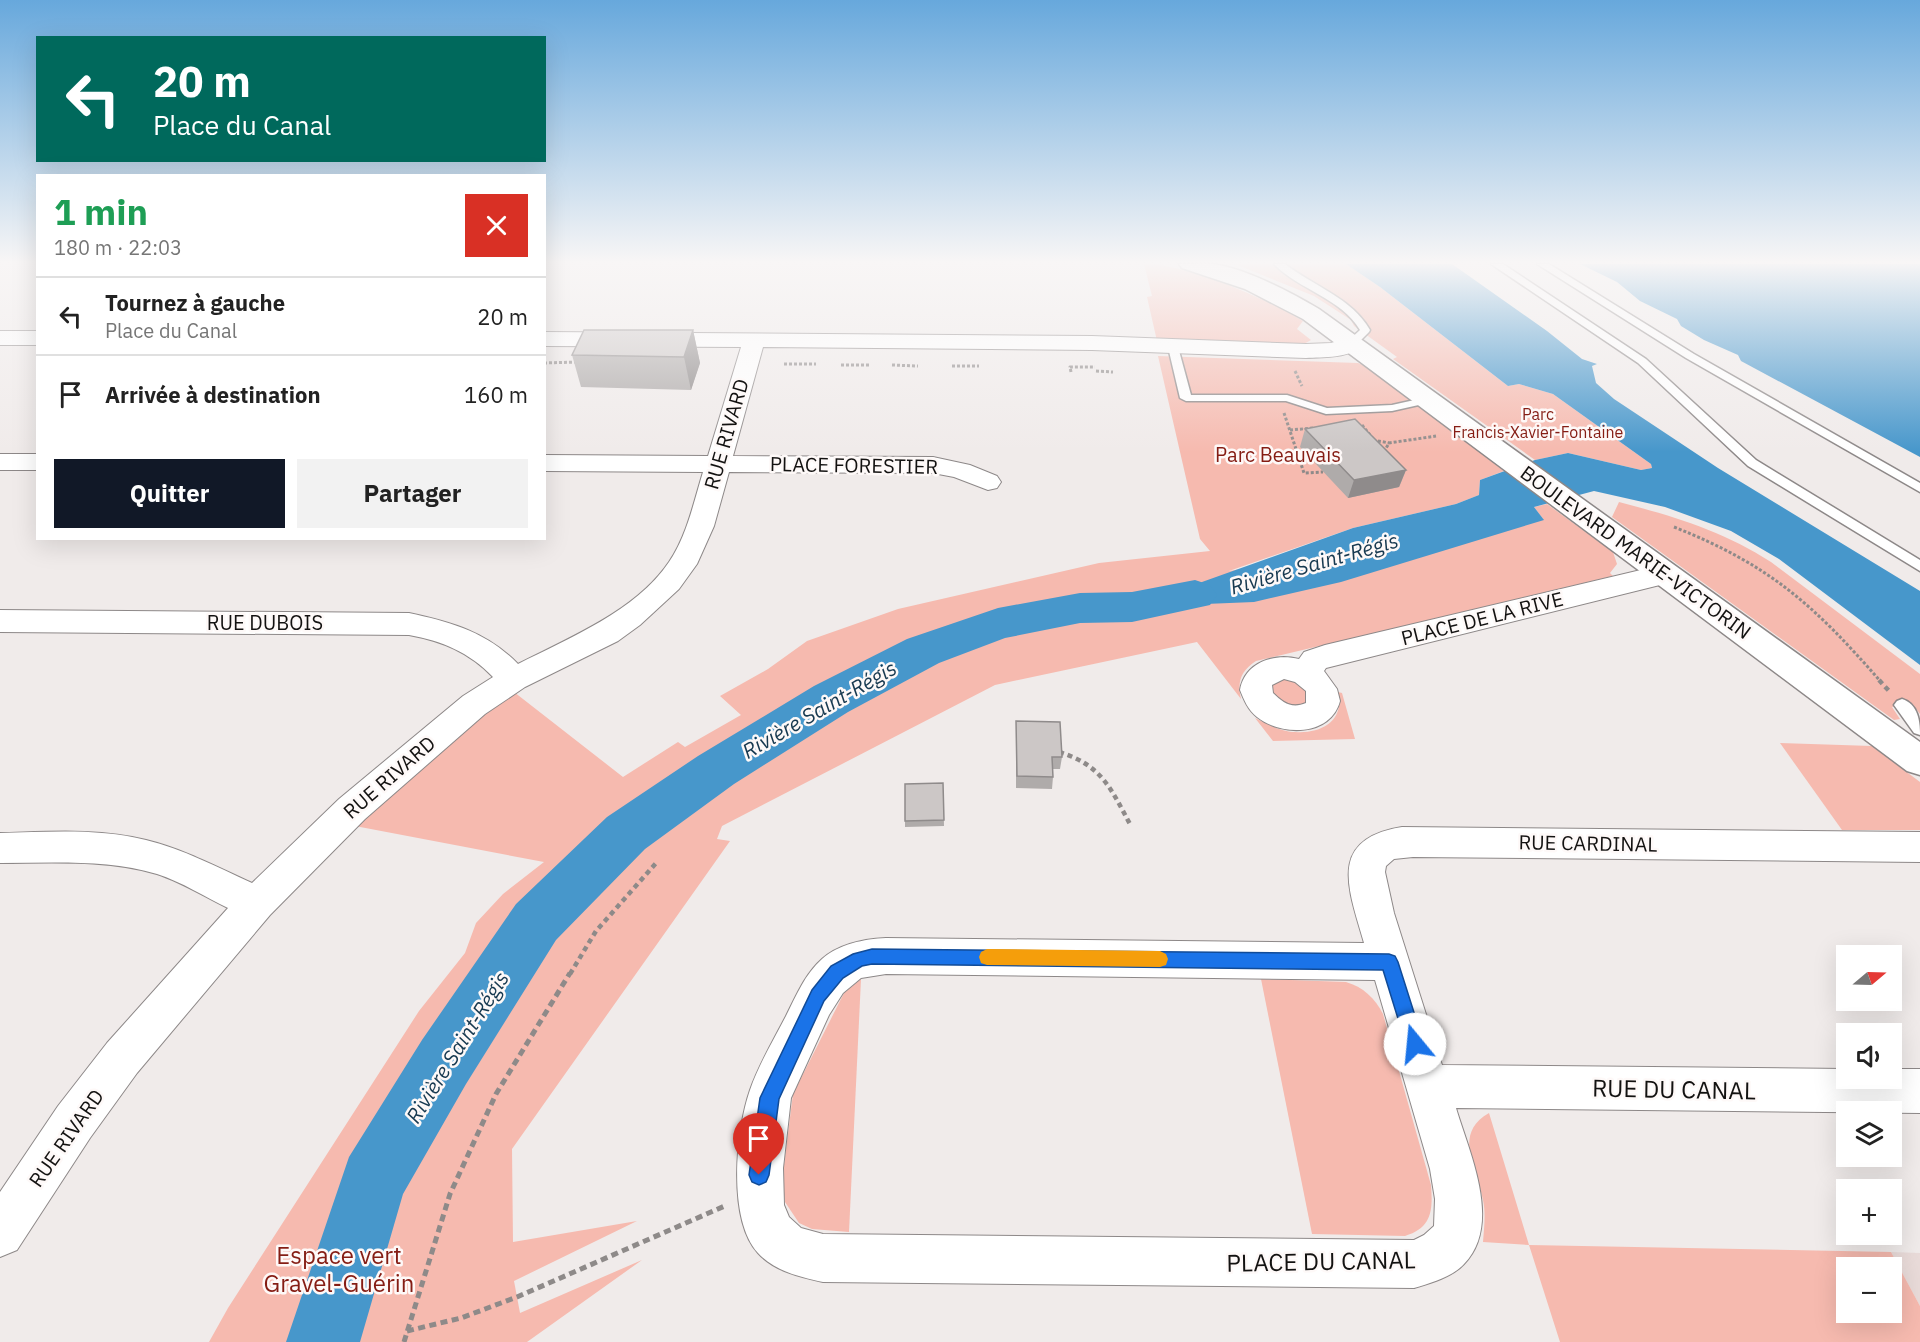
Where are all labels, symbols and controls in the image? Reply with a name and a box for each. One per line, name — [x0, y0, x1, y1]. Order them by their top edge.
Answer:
text: 20 m — [153, 54, 251, 109]
icon: left — [54, 60, 132, 138]
text: Place du Canal — [153, 107, 331, 142]
text: 1 min — [54, 188, 148, 235]
button: close — [465, 194, 528, 257]
text: 180 m · 22:03 — [54, 234, 182, 261]
text: Tournez à gauche — [105, 288, 285, 317]
icon: left — [54, 300, 87, 333]
text: 20 m — [477, 302, 528, 331]
text: Place du Canal — [105, 317, 237, 344]
street label: RUE RIVARD — [697, 376, 755, 492]
icon: arrive — [54, 378, 87, 411]
text: Arrivée à destination — [105, 380, 321, 409]
text: 160 m — [464, 380, 528, 409]
park label: Parc Francis-Xavier-Fontaine — [1453, 404, 1624, 442]
park label: Parc Beauvais — [1215, 441, 1341, 468]
street label: PLACE FORESTIER — [770, 450, 938, 480]
button: Quitter — [54, 459, 285, 528]
button: Partager — [297, 459, 528, 528]
street label: BOULEVARD MARIE-VICTORIN — [1515, 459, 1757, 645]
water label: Rivière Saint-Régis — [1227, 526, 1402, 600]
street label: PLACE DE LA RIVE — [1398, 585, 1566, 651]
street label: RUE DUBOIS — [207, 609, 323, 636]
water label: Rivière Saint-Régis — [737, 653, 901, 765]
street label: RUE RIVARD — [337, 730, 441, 824]
street label: RUE CARDINAL — [1518, 828, 1658, 858]
north arrow — [1836, 945, 1902, 1011]
map controls — [1836, 945, 1902, 1323]
water label: Rivière Saint-Régis — [399, 966, 515, 1128]
position arrow — [1383, 1012, 1447, 1076]
button: sound — [1836, 1023, 1902, 1089]
street label: RUE DU CANAL — [1592, 1072, 1756, 1106]
street label: RUE RIVARD — [22, 1084, 110, 1192]
button: layers — [1836, 1101, 1902, 1167]
pin — [733, 1113, 784, 1175]
icon: arrive — [742, 1122, 775, 1155]
button: + — [1836, 1179, 1902, 1245]
park label: Espace vert Gravel-Guérin — [264, 1239, 414, 1299]
street label: PLACE DU CANAL — [1226, 1243, 1416, 1279]
button: − — [1836, 1257, 1902, 1323]

